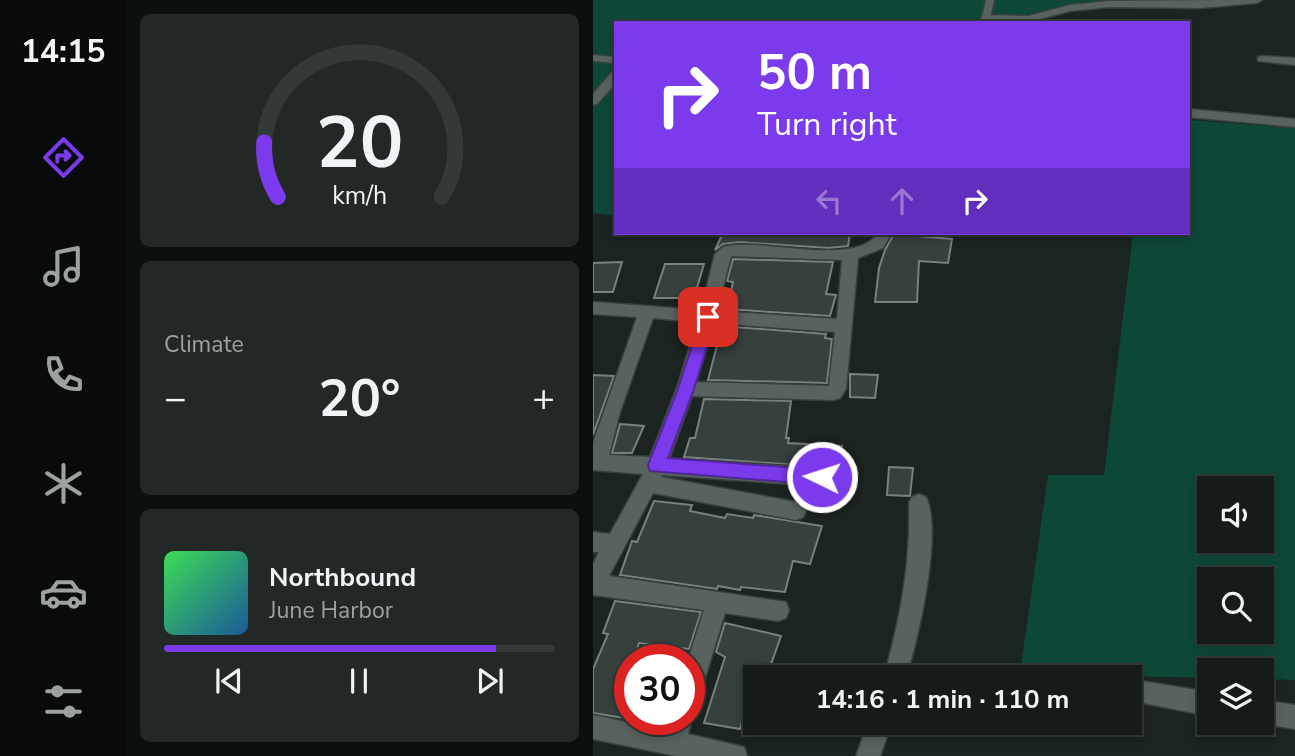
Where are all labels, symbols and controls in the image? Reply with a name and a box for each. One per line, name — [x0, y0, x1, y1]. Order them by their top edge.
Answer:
text: 14:15 — [21, 30, 105, 73]
text: 50 m — [757, 39, 872, 106]
icon: right — [642, 49, 733, 140]
text: 20 — [316, 93, 403, 193]
text: Turn right — [757, 103, 897, 146]
icon: directions — [39, 133, 88, 182]
text: km/h — [332, 178, 387, 212]
icon: left — [810, 182, 848, 220]
icon: ahead — [883, 182, 921, 220]
icon: right — [956, 182, 994, 220]
icon: music — [39, 242, 88, 291]
pin — [678, 287, 738, 347]
icon: arrive — [689, 298, 727, 336]
text: Climate — [164, 329, 244, 360]
icon: phone — [39, 350, 88, 399]
text: 20° — [318, 363, 401, 434]
text: − — [164, 373, 187, 424]
text: + — [532, 373, 555, 424]
position arrow — [785, 440, 859, 514]
icon: climate — [39, 459, 88, 508]
map controls — [1197, 476, 1274, 735]
button: sound — [1197, 476, 1274, 553]
text: Northbound — [269, 560, 416, 595]
button: search — [1197, 567, 1274, 644]
icon: car — [39, 568, 88, 617]
text: June Harbor — [269, 595, 393, 626]
speed limit sign: 30 — [614, 644, 705, 735]
button: layers — [1197, 658, 1274, 735]
icon: previous — [210, 662, 248, 700]
icon: pause — [340, 662, 378, 700]
icon: next — [471, 662, 509, 700]
icon: filters — [39, 677, 88, 726]
text: 14:16 · 1 min · 110 m — [816, 682, 1069, 717]

